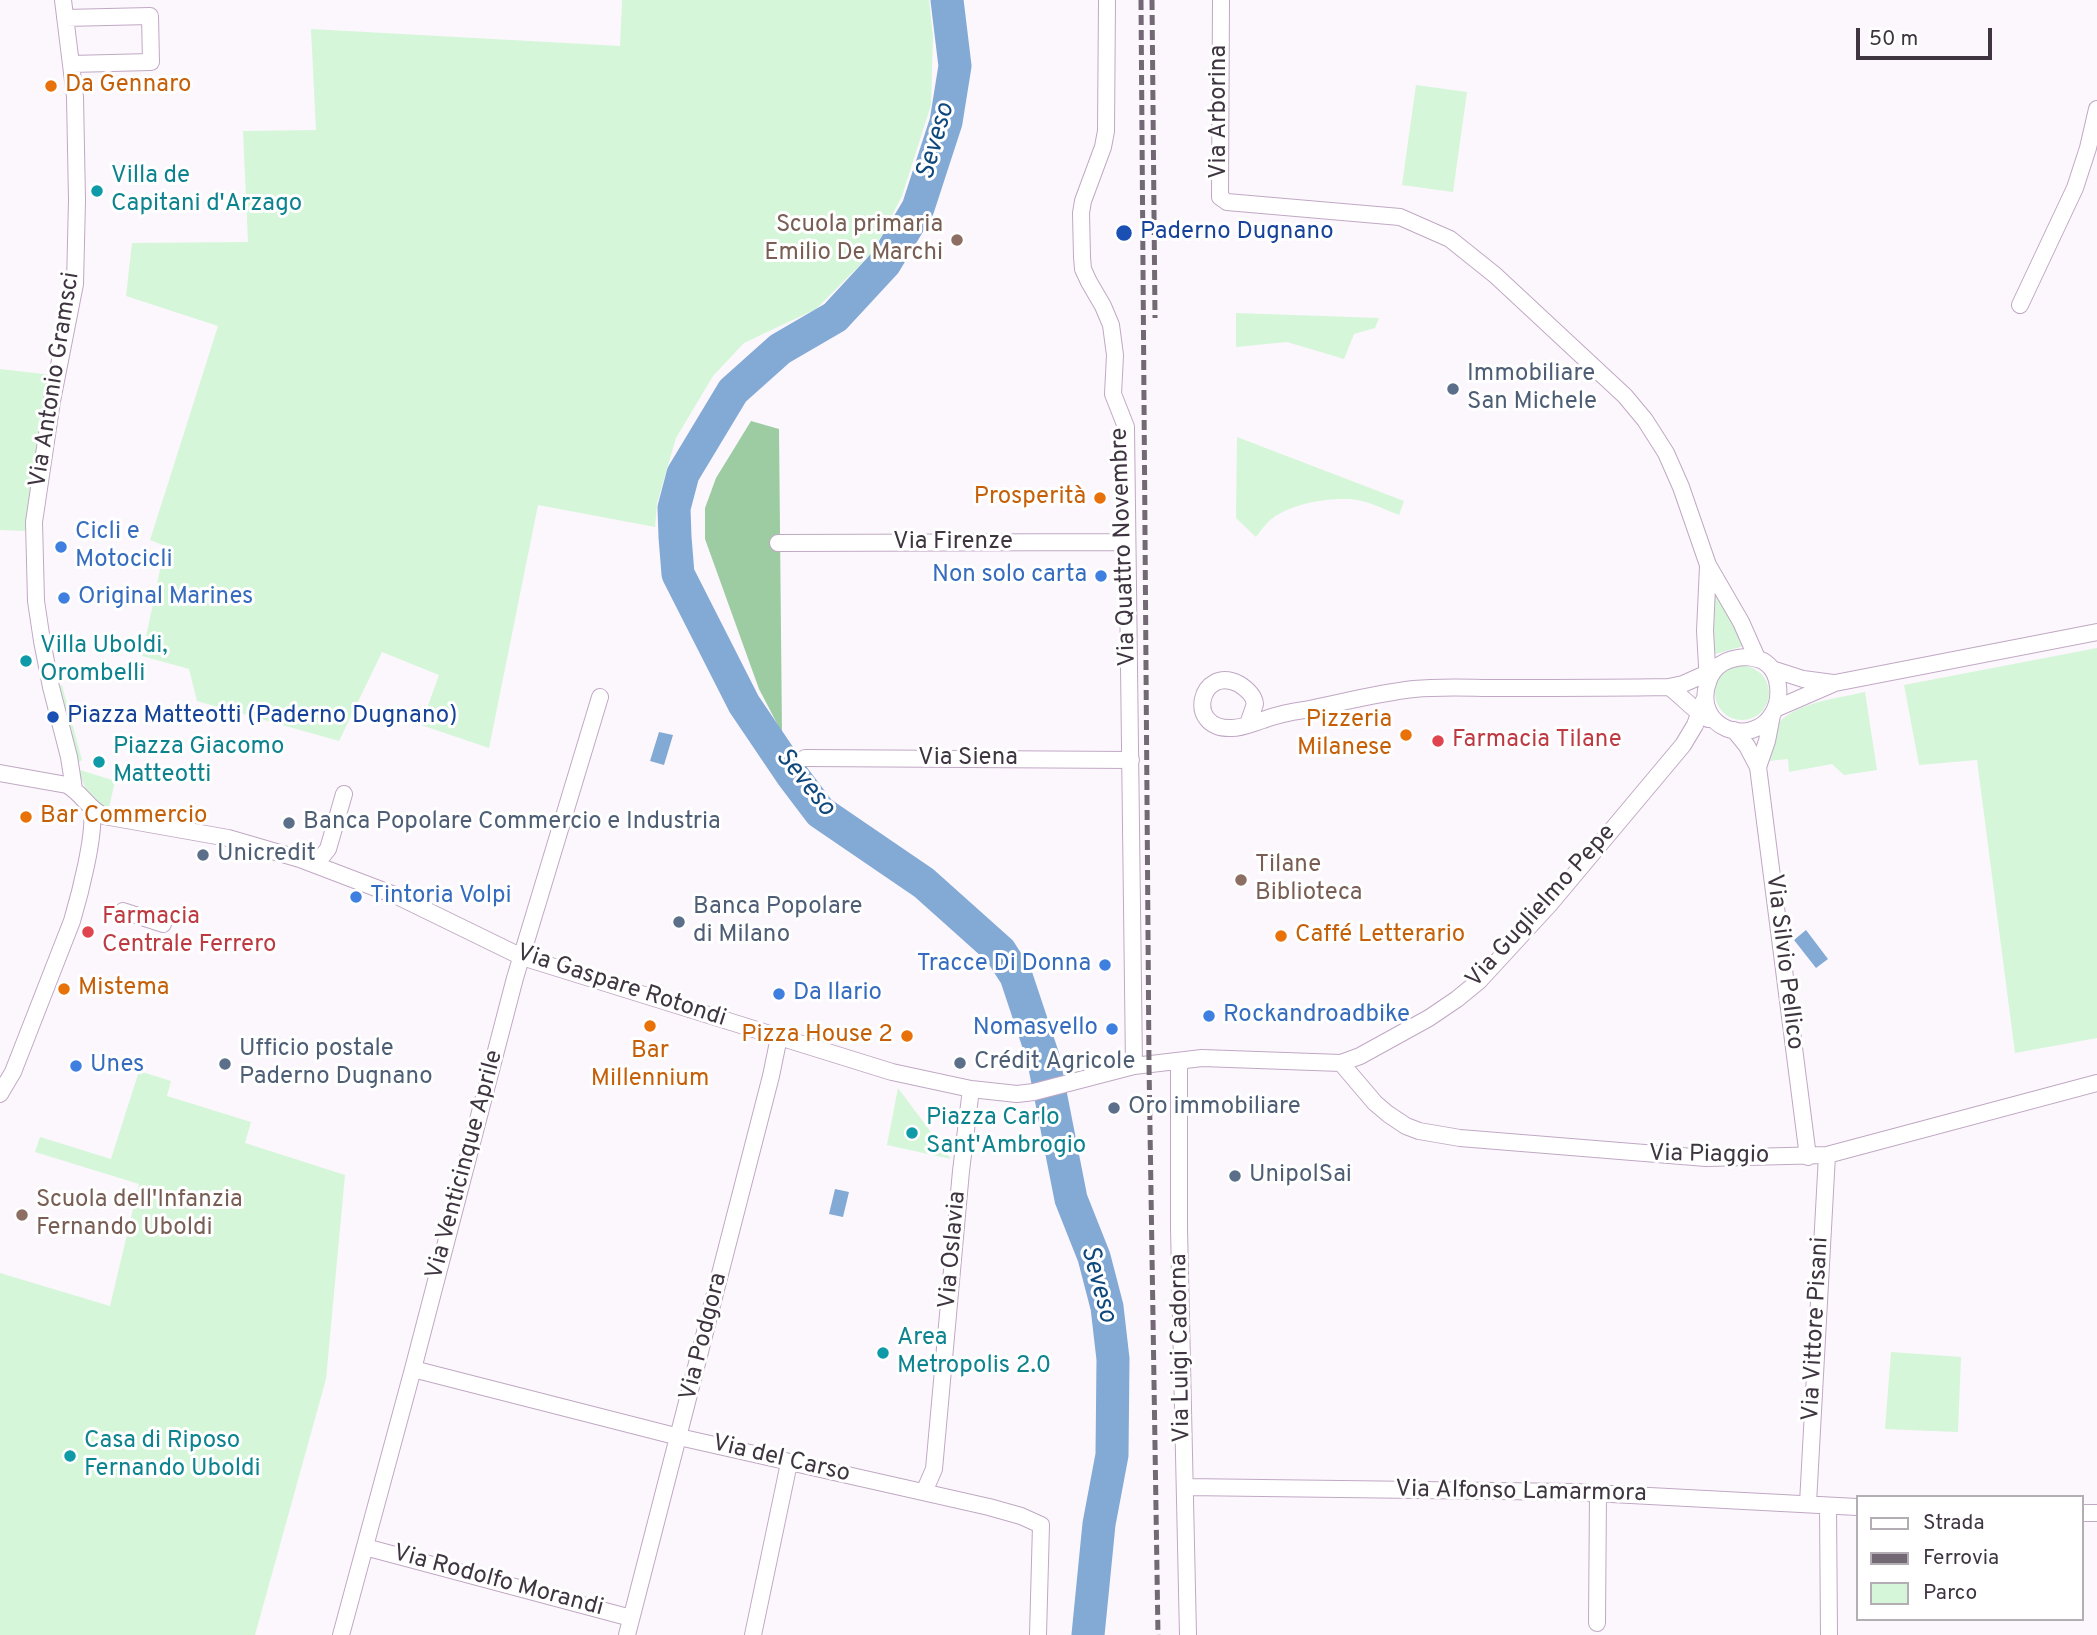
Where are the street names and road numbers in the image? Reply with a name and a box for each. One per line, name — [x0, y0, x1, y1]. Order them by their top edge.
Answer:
street label: Via Arborina — [1206, 45, 1234, 179]
street label: Via Antonio Gramsci — [25, 270, 87, 490]
street label: Via Quattro Novembre — [1106, 427, 1144, 667]
street label: Via Firenze — [893, 529, 1013, 557]
street label: Via Siena — [918, 745, 1018, 773]
street label: Via Guglielmo Pepe — [1461, 819, 1623, 995]
street label: Via Silvio Pellico — [1758, 873, 1808, 1051]
street label: Via Gaspare Rotondi — [513, 940, 729, 1034]
street label: Via Venticinque Aprile — [422, 1047, 510, 1283]
street label: Via Piaggio — [1648, 1141, 1770, 1171]
street label: Via Oslavia — [935, 1190, 973, 1310]
street label: Via Vittore Pisani — [1798, 1236, 1836, 1422]
street label: Via Luigi Cadorna — [1166, 1253, 1198, 1443]
street label: Via Podgora — [675, 1270, 735, 1404]
street label: Via del Carso — [709, 1430, 853, 1490]
street label: Via Alfonso Lamarmora — [1395, 1476, 1647, 1510]
street label: Via Rodolfo Morandi — [390, 1540, 606, 1624]

